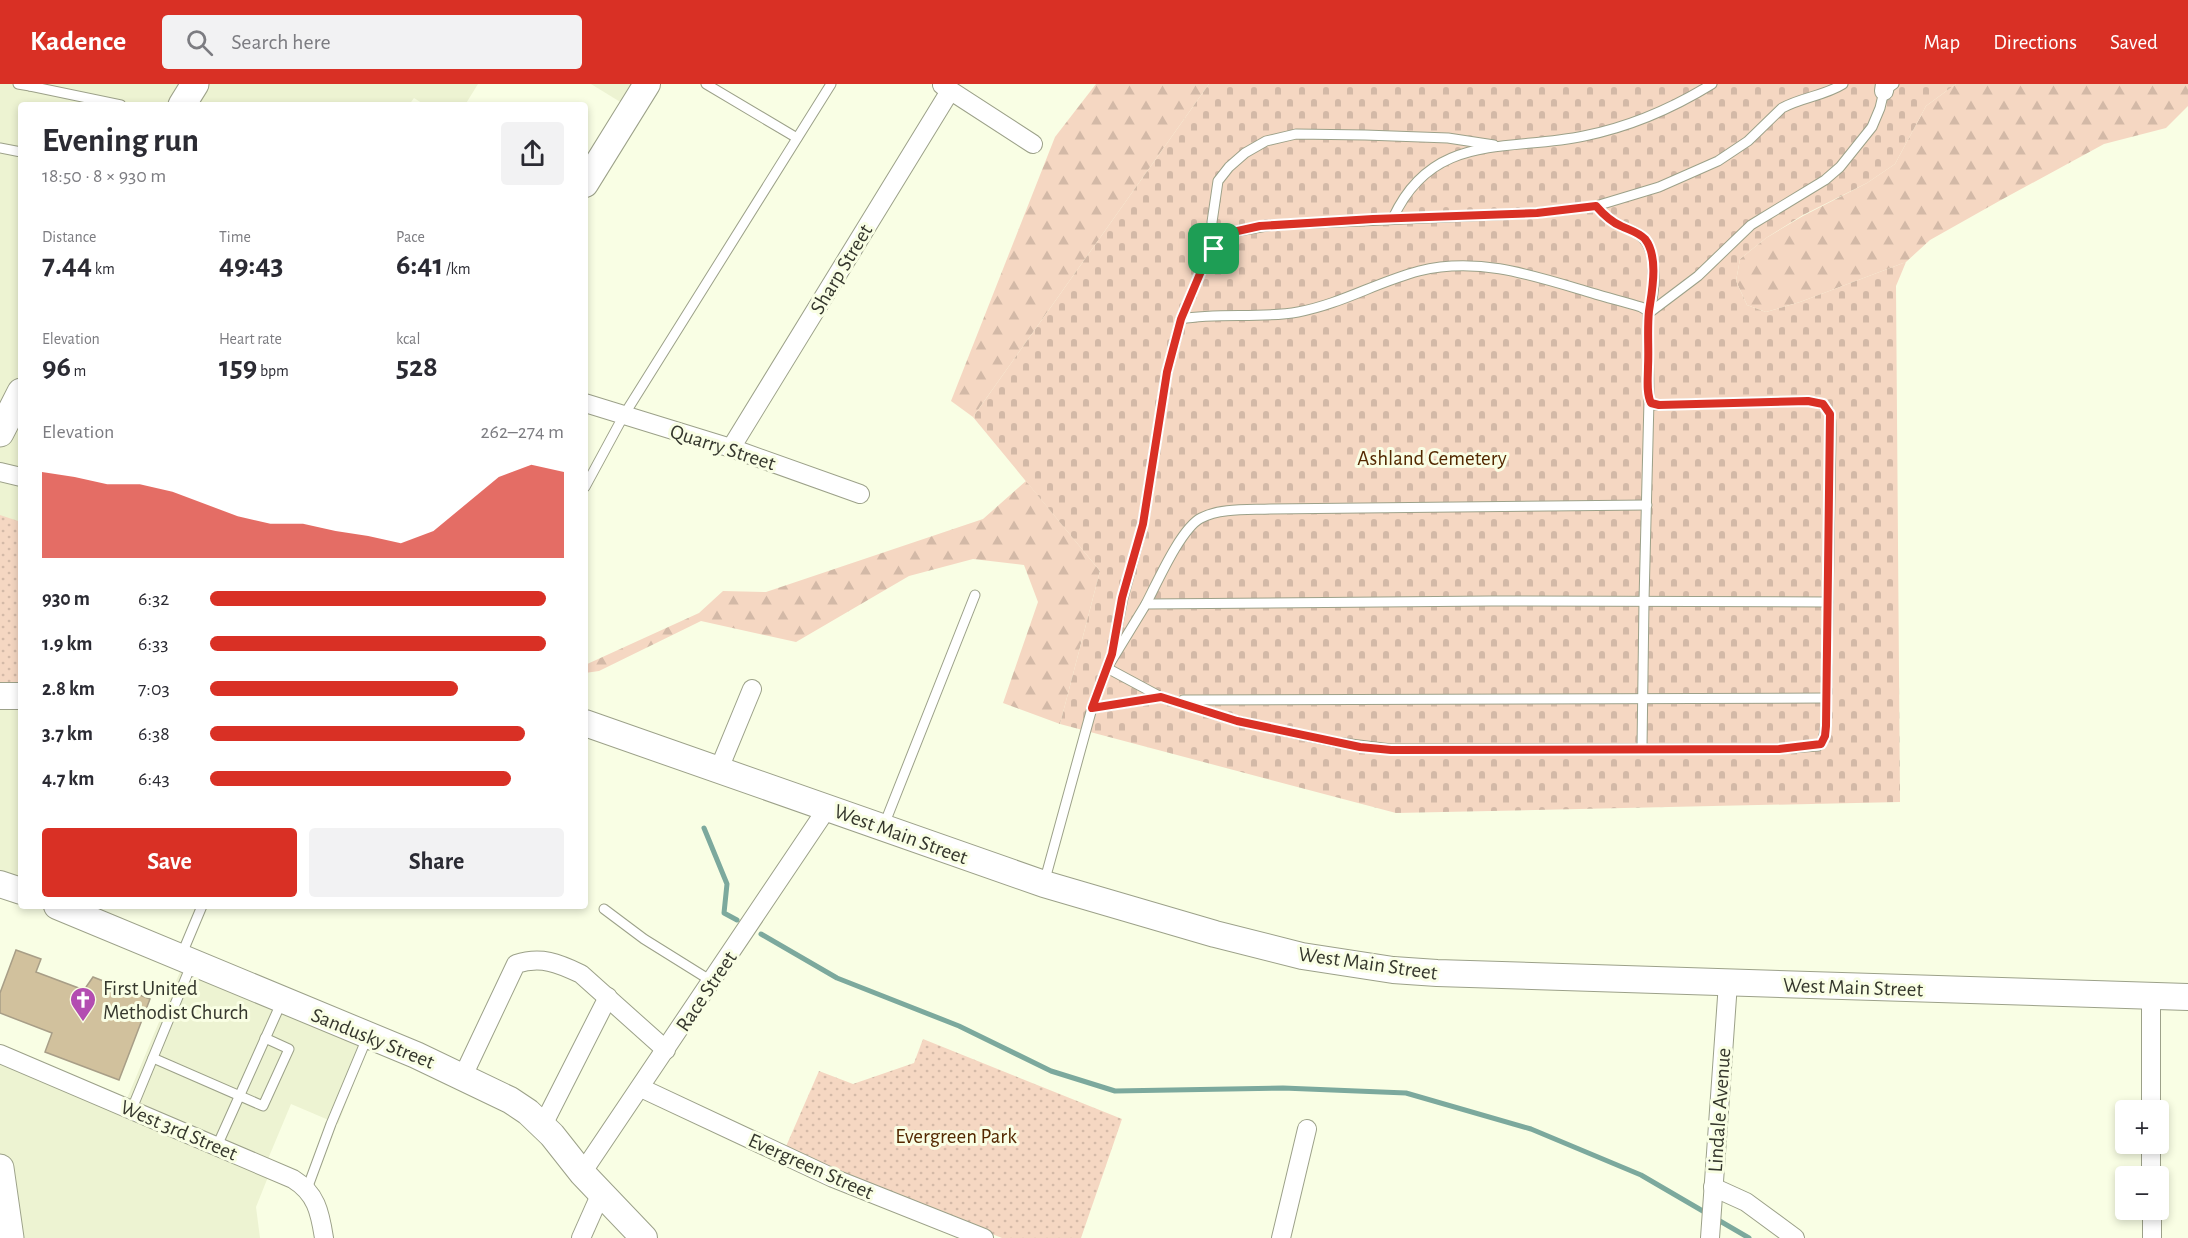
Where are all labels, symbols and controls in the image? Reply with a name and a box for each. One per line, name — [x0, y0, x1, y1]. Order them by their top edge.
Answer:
search box — [162, 15, 582, 69]
icon: search — [183, 26, 216, 59]
text: Kadence — [30, 28, 126, 56]
text: Search here — [231, 31, 331, 53]
text: Map — [1924, 32, 1960, 53]
text: Directions — [1993, 32, 2077, 53]
text: Saved — [2110, 32, 2158, 53]
button: share — [501, 122, 564, 185]
text: Evening run — [42, 125, 199, 158]
text: 18:50 · 8 × 930 m — [42, 166, 166, 186]
street label: Sharp Street — [807, 221, 876, 318]
pin — [1188, 223, 1239, 274]
text: Distance — [42, 229, 96, 245]
text: Time — [219, 229, 251, 245]
text: Pace — [396, 229, 425, 245]
icon: arrive — [1197, 232, 1230, 265]
text: 7.44 — [42, 250, 92, 280]
text: 49:43 — [219, 250, 283, 280]
text: 6:41 — [396, 250, 443, 280]
text: km — [92, 261, 115, 277]
text: /km — [443, 261, 471, 277]
text: Elevation — [42, 331, 100, 347]
text: Heart rate — [219, 331, 282, 347]
text: kcal — [396, 331, 420, 347]
text: 96 — [42, 352, 71, 382]
text: 159 — [219, 352, 257, 382]
text: 528 — [396, 352, 438, 382]
text: m — [71, 363, 86, 379]
text: bpm — [257, 363, 289, 379]
street label: Quarry Street — [668, 421, 778, 474]
text: Elevation — [42, 422, 114, 442]
text: 262–274 m — [481, 422, 564, 442]
park label: Ashland Cemetery — [1357, 448, 1507, 469]
text: 930 m — [42, 589, 90, 609]
text: 6:32 — [138, 589, 169, 609]
text: 1.9 km — [42, 634, 93, 654]
text: 6:33 — [138, 634, 168, 654]
text: 2.8 km — [42, 679, 95, 699]
text: 7:03 — [138, 679, 170, 699]
text: 3.7 km — [42, 724, 93, 744]
text: 6:38 — [138, 724, 170, 744]
text: 4.7 km — [42, 769, 94, 789]
text: 6:43 — [138, 769, 170, 789]
street label: West Main Street — [831, 801, 971, 868]
button: Save — [42, 828, 297, 897]
button: Share — [309, 828, 564, 897]
street label: West Main Street — [1297, 943, 1439, 984]
street label: Race Street — [672, 947, 741, 1035]
street label: West Main Street — [1782, 975, 1924, 1000]
place label: First United Methodist Church — [103, 978, 249, 1023]
church icon: First United Methodist Church — [68, 985, 98, 1023]
street label: Sandusky Street — [308, 1004, 438, 1073]
street label: Lindale Avenue — [1705, 1047, 1734, 1173]
street label: West 3rd Street — [117, 1096, 241, 1165]
map controls — [2115, 1100, 2169, 1220]
button: + — [2115, 1100, 2169, 1154]
park label: Evergreen Park — [895, 1126, 1017, 1147]
street label: Evergreen Street — [745, 1129, 877, 1204]
button: − — [2115, 1166, 2169, 1220]

